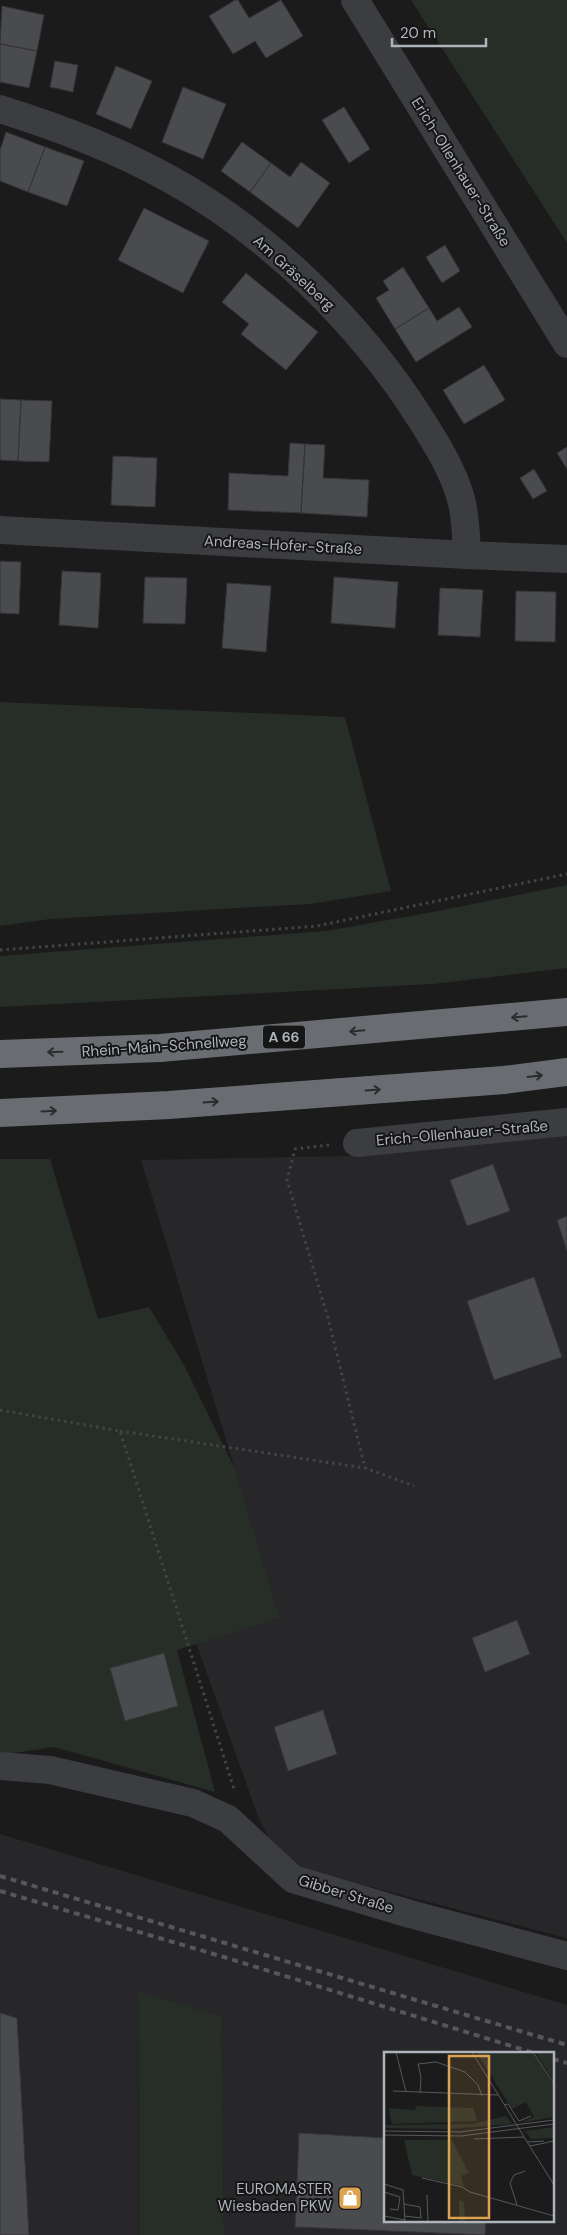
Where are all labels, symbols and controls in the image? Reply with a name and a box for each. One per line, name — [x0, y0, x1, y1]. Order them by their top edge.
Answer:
scale bar — [392, 15, 486, 47]
text: 20 m — [400, 23, 436, 43]
street label: Erich-Ollenhauer-Straße — [407, 94, 515, 250]
street label: Am Gräselberg — [249, 231, 339, 315]
street label: Andreas-Hofer-Straße — [203, 531, 363, 559]
one-way arrow — [511, 1012, 527, 1022]
road number: A 66 — [263, 1026, 305, 1048]
one-way arrow — [349, 1026, 365, 1036]
street label: Rhein-Main-Schnellweg — [81, 1030, 247, 1062]
one-way arrow — [47, 1048, 63, 1057]
one-way arrow — [527, 1071, 543, 1081]
one-way arrow — [365, 1085, 381, 1094]
one-way arrow — [203, 1097, 219, 1106]
one-way arrow — [40, 1106, 56, 1115]
street label: Erich-Ollenhauer-Straße — [375, 1116, 549, 1150]
street label: Gibber Straße — [296, 1870, 396, 1918]
inset map — [384, 2052, 554, 2222]
place label: EUROMASTER Wiesbaden PKW — [218, 2179, 332, 2216]
shop icon: EUROMASTER Wiesbaden PKW — [337, 2185, 363, 2211]

